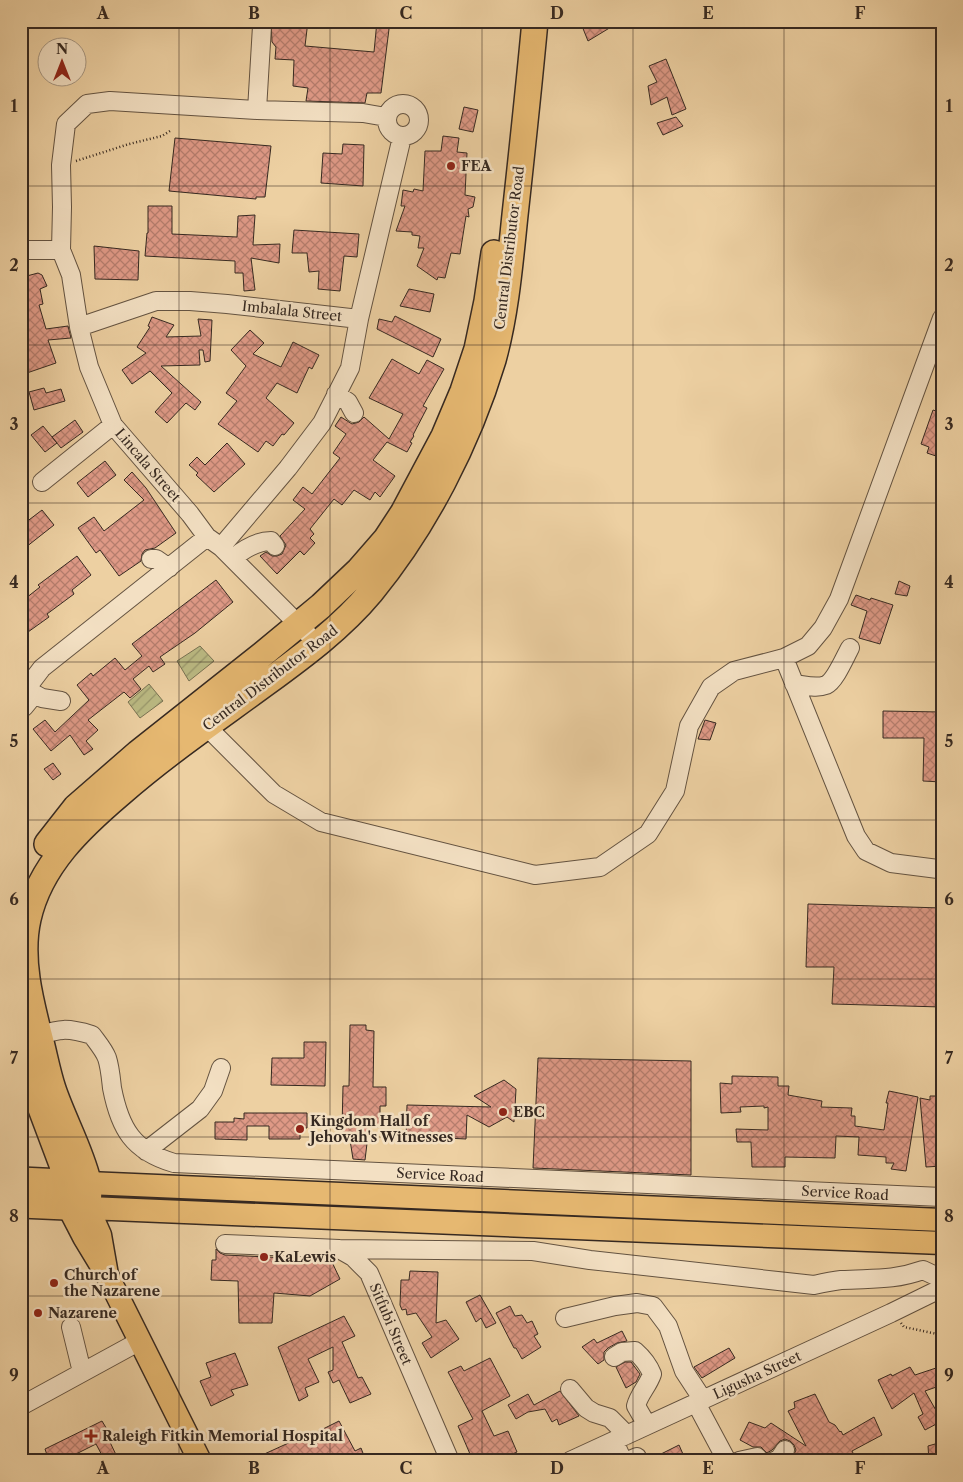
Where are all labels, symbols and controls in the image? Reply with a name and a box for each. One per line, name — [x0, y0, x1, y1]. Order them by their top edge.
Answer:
text: A — [96, 3, 110, 23]
text: B — [248, 3, 260, 23]
text: C — [400, 3, 412, 23]
text: D — [550, 3, 564, 23]
text: E — [702, 3, 714, 23]
text: F — [855, 3, 866, 23]
north arrow — [38, 38, 88, 88]
text: N — [56, 40, 68, 58]
text: 1 — [10, 96, 18, 116]
text: 1 — [945, 96, 953, 116]
place label: FEA — [461, 157, 493, 175]
marker: FEA — [445, 160, 457, 172]
street label: Central Distributor Road — [490, 165, 528, 331]
text: 2 — [9, 255, 19, 275]
text: 2 — [944, 255, 954, 275]
street label: Imbalala Street — [241, 297, 343, 325]
text: 3 — [9, 414, 19, 434]
text: 3 — [944, 414, 954, 434]
street label: Lincala Street — [111, 424, 185, 506]
text: 4 — [9, 572, 19, 592]
text: 4 — [944, 572, 954, 592]
street label: Central Distributor Road — [199, 621, 342, 735]
text: 5 — [10, 731, 19, 751]
text: 5 — [945, 731, 954, 751]
text: 6 — [9, 889, 19, 909]
text: 6 — [944, 889, 954, 909]
text: 7 — [10, 1048, 19, 1068]
text: 7 — [945, 1048, 954, 1068]
place label: EBC — [513, 1103, 545, 1121]
marker: EBC — [497, 1106, 509, 1118]
place label: Kingdom Hall of Jehovah's Witnesses — [307, 1112, 453, 1146]
marker: Kingdom Hall of Jehovah's Witnesses — [294, 1123, 306, 1135]
street label: Service Road — [396, 1164, 485, 1186]
street label: Service Road — [801, 1182, 890, 1204]
text: 8 — [9, 1206, 19, 1226]
text: 8 — [944, 1206, 954, 1226]
place label: KaLewis — [274, 1248, 336, 1266]
marker: KaLewis — [258, 1251, 270, 1263]
place label: Church of the Nazarene — [64, 1266, 160, 1300]
marker: Church of the Nazarene — [48, 1277, 60, 1289]
street label: Sitfubi Street — [366, 1280, 416, 1368]
place label: Nazarene — [48, 1304, 117, 1322]
marker: Nazarene — [32, 1307, 44, 1319]
street label: Ligusha Street — [710, 1347, 804, 1403]
text: 9 — [9, 1365, 19, 1385]
text: 9 — [944, 1365, 954, 1385]
place label: Raleigh Fitkin Memorial Hospital — [102, 1427, 343, 1445]
marker: Raleigh Fitkin Memorial Hospital — [84, 1429, 98, 1443]
text: A — [96, 1458, 110, 1478]
text: B — [248, 1458, 260, 1478]
text: C — [400, 1458, 412, 1478]
text: D — [550, 1458, 564, 1478]
text: E — [702, 1458, 714, 1478]
text: F — [855, 1458, 866, 1478]

